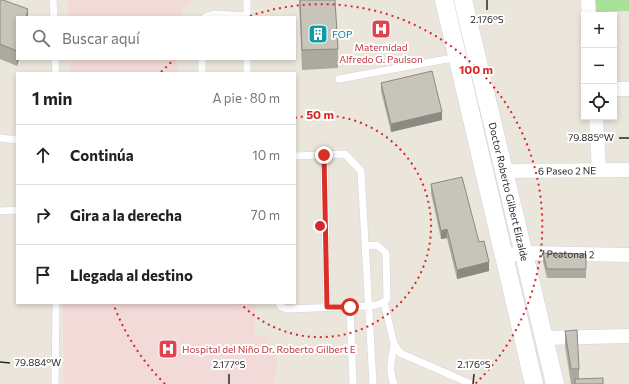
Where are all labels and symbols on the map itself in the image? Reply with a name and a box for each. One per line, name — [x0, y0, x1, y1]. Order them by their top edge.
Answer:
text: 2.176°S — [470, 13, 504, 25]
hospital icon: Maternidad Alfredo G. Paulson — [370, 18, 392, 40]
building icon: FOP — [307, 23, 329, 45]
place label: FOP — [332, 28, 352, 40]
place label: Maternidad Alfredo G. Paulson — [339, 41, 423, 65]
text: 100 m — [459, 62, 493, 76]
text: 50 m — [306, 107, 334, 121]
street label: Doctor Roberto Gilbert Elizalde — [486, 121, 531, 262]
text: 79.885°W — [568, 131, 614, 143]
route end — [315, 146, 333, 164]
street label: 6 Paseo 2 NE — [538, 164, 596, 177]
centre of rings — [313, 219, 327, 233]
street label: 7 Peatonal 2 — [539, 247, 595, 260]
route start — [341, 298, 359, 316]
hospital icon: Hospital del Niño Dr. Roberto Gilbert E — [157, 338, 179, 360]
place label: Hospital del Niño Dr. Roberto Gilbert E — [182, 343, 356, 355]
text: 79.884°W — [15, 356, 61, 368]
text: 2.177°S — [213, 358, 245, 370]
text: 2.176°S — [457, 358, 491, 370]

